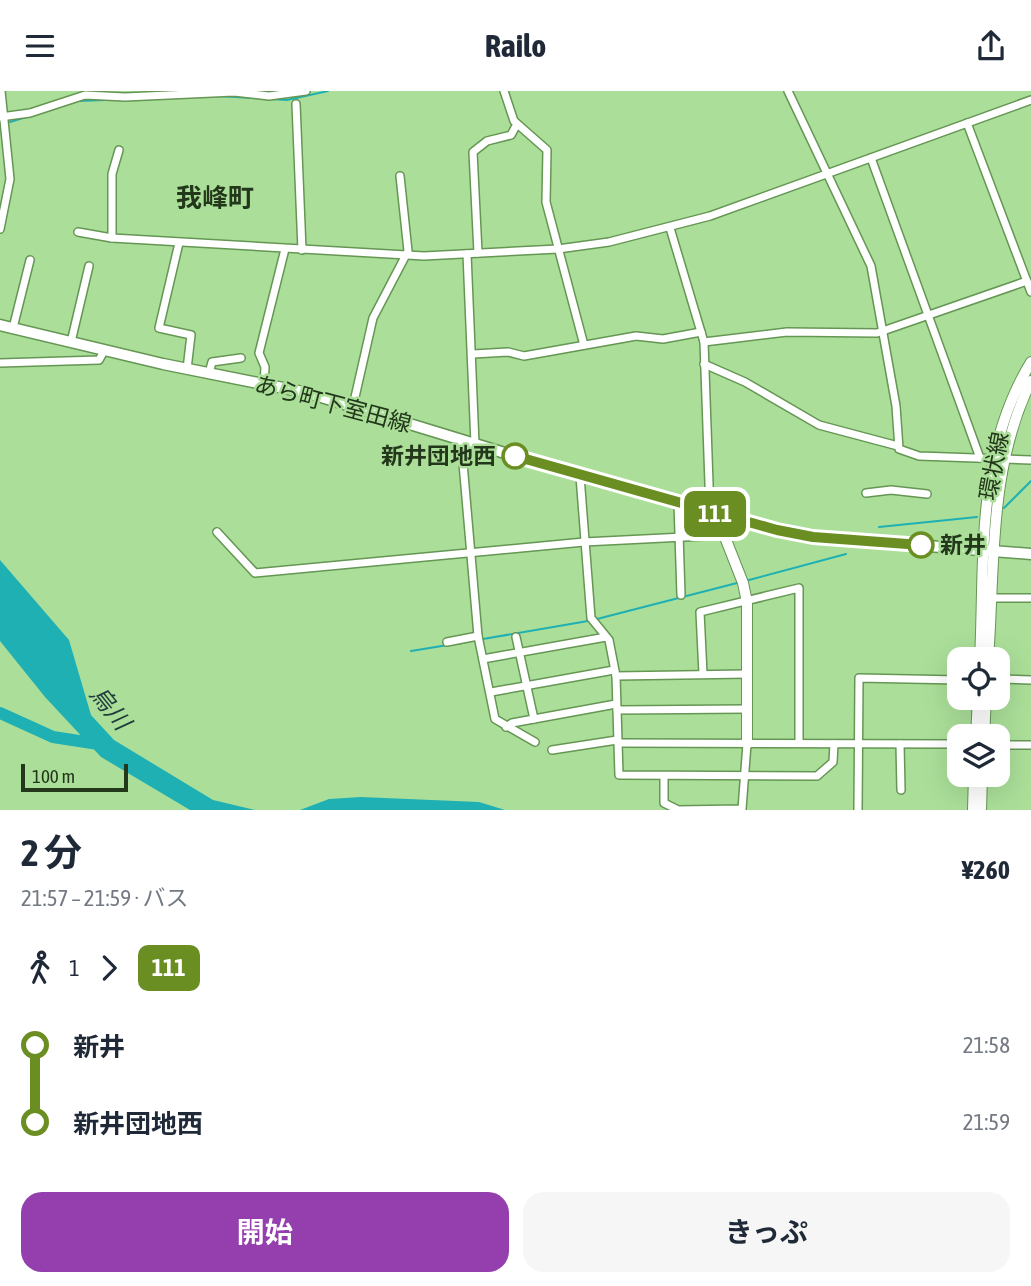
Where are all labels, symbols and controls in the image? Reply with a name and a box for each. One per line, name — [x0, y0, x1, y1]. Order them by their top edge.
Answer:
icon: menu — [21, 27, 59, 65]
text: Railo — [485, 27, 546, 64]
icon: share — [972, 27, 1010, 65]
district label: 我峰町 — [176, 183, 254, 213]
street label: あら町下室田線 — [252, 371, 414, 437]
street label: 環状線 — [975, 430, 1013, 502]
place label: 新井団地西 — [381, 443, 496, 469]
marker: 新井団地西 — [502, 443, 528, 469]
line badge: 111 — [675, 491, 755, 537]
text: 111 — [698, 500, 732, 527]
marker: 新井 — [908, 532, 934, 558]
place label: 新井 — [940, 532, 986, 558]
map controls — [947, 647, 1010, 787]
button: locate — [947, 647, 1010, 710]
water label: 烏川 — [85, 681, 138, 737]
button: layers — [947, 724, 1010, 787]
scale bar — [21, 761, 128, 793]
text: 100 m — [32, 765, 75, 787]
text: 2 分 — [21, 831, 82, 874]
text: ¥260 — [962, 855, 1010, 885]
text: 21:57 – 21:59 · バス — [21, 885, 188, 911]
icon: walk — [21, 949, 59, 987]
icon: forward — [90, 949, 128, 987]
text: 111 — [152, 954, 186, 981]
text: 1 — [69, 955, 80, 981]
text: 新井 — [73, 1032, 125, 1062]
text: 21:58 — [963, 1032, 1010, 1058]
text: 新井団地西 — [73, 1109, 203, 1139]
text: 21:59 — [963, 1109, 1010, 1135]
button: 開始 — [21, 1192, 509, 1272]
button: きっぷ — [523, 1192, 1010, 1272]

